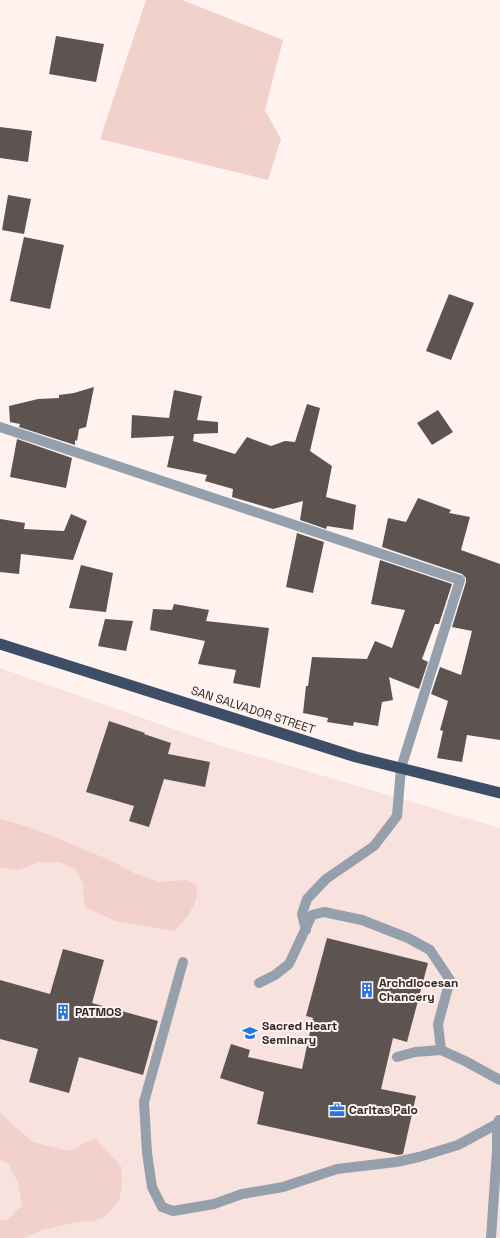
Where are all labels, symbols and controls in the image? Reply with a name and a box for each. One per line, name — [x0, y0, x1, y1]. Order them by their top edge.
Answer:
street label: SAN SALVADOR STREET — [189, 682, 317, 738]
place label: Archdiocesan Chancery — [379, 975, 458, 1005]
building icon: Archdiocesan Chancery — [358, 981, 376, 999]
building icon: PATMOS — [54, 1003, 72, 1021]
place label: PATMOS — [75, 1004, 121, 1020]
place label: Sacred Heart Seminary — [262, 1018, 337, 1048]
school or university icon: Sacred Heart Seminary — [241, 1024, 259, 1042]
office icon: Caritas Palo — [328, 1101, 346, 1119]
place label: Caritas Palo — [349, 1102, 418, 1118]

